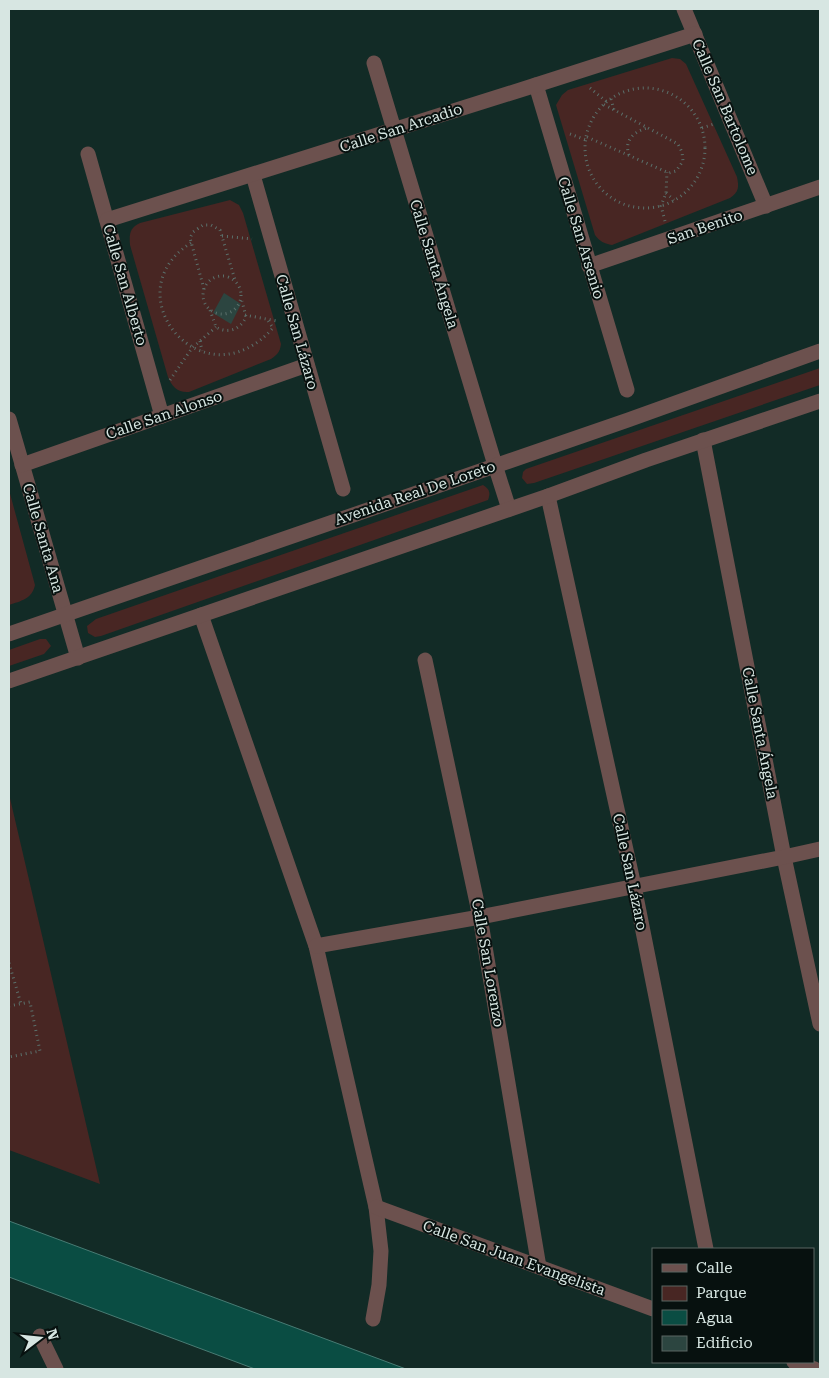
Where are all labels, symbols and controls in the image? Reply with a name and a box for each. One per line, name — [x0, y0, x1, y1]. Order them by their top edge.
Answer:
street label: Calle San Bartolome — [688, 36, 762, 178]
street label: Calle San Arcadio — [337, 100, 465, 156]
street label: Calle San Arsenio — [554, 175, 608, 301]
street label: Calle Santa Ángela — [406, 197, 462, 331]
street label: San Benito — [665, 206, 745, 248]
street label: Calle San Alberto — [99, 222, 151, 348]
street label: Calle San Lázaro — [272, 272, 322, 392]
street label: Calle San Alonso — [104, 387, 224, 443]
street label: Avenida Real De Loreto — [332, 457, 498, 529]
street label: Calle Santa Ana — [19, 481, 67, 595]
street label: Calle Santa Ángela — [738, 666, 782, 800]
street label: Calle San Lázaro — [609, 812, 651, 932]
street label: Calle San Lorenzo — [468, 897, 508, 1029]
street label: Calle San Juan Evangelista — [420, 1217, 608, 1299]
legend — [652, 1248, 814, 1363]
text: Calle — [696, 1259, 732, 1277]
text: Parque — [696, 1284, 747, 1302]
text: Agua — [696, 1309, 733, 1327]
north arrow — [15, 1313, 65, 1363]
text: N — [43, 1327, 62, 1342]
text: Edificio — [696, 1334, 753, 1352]

